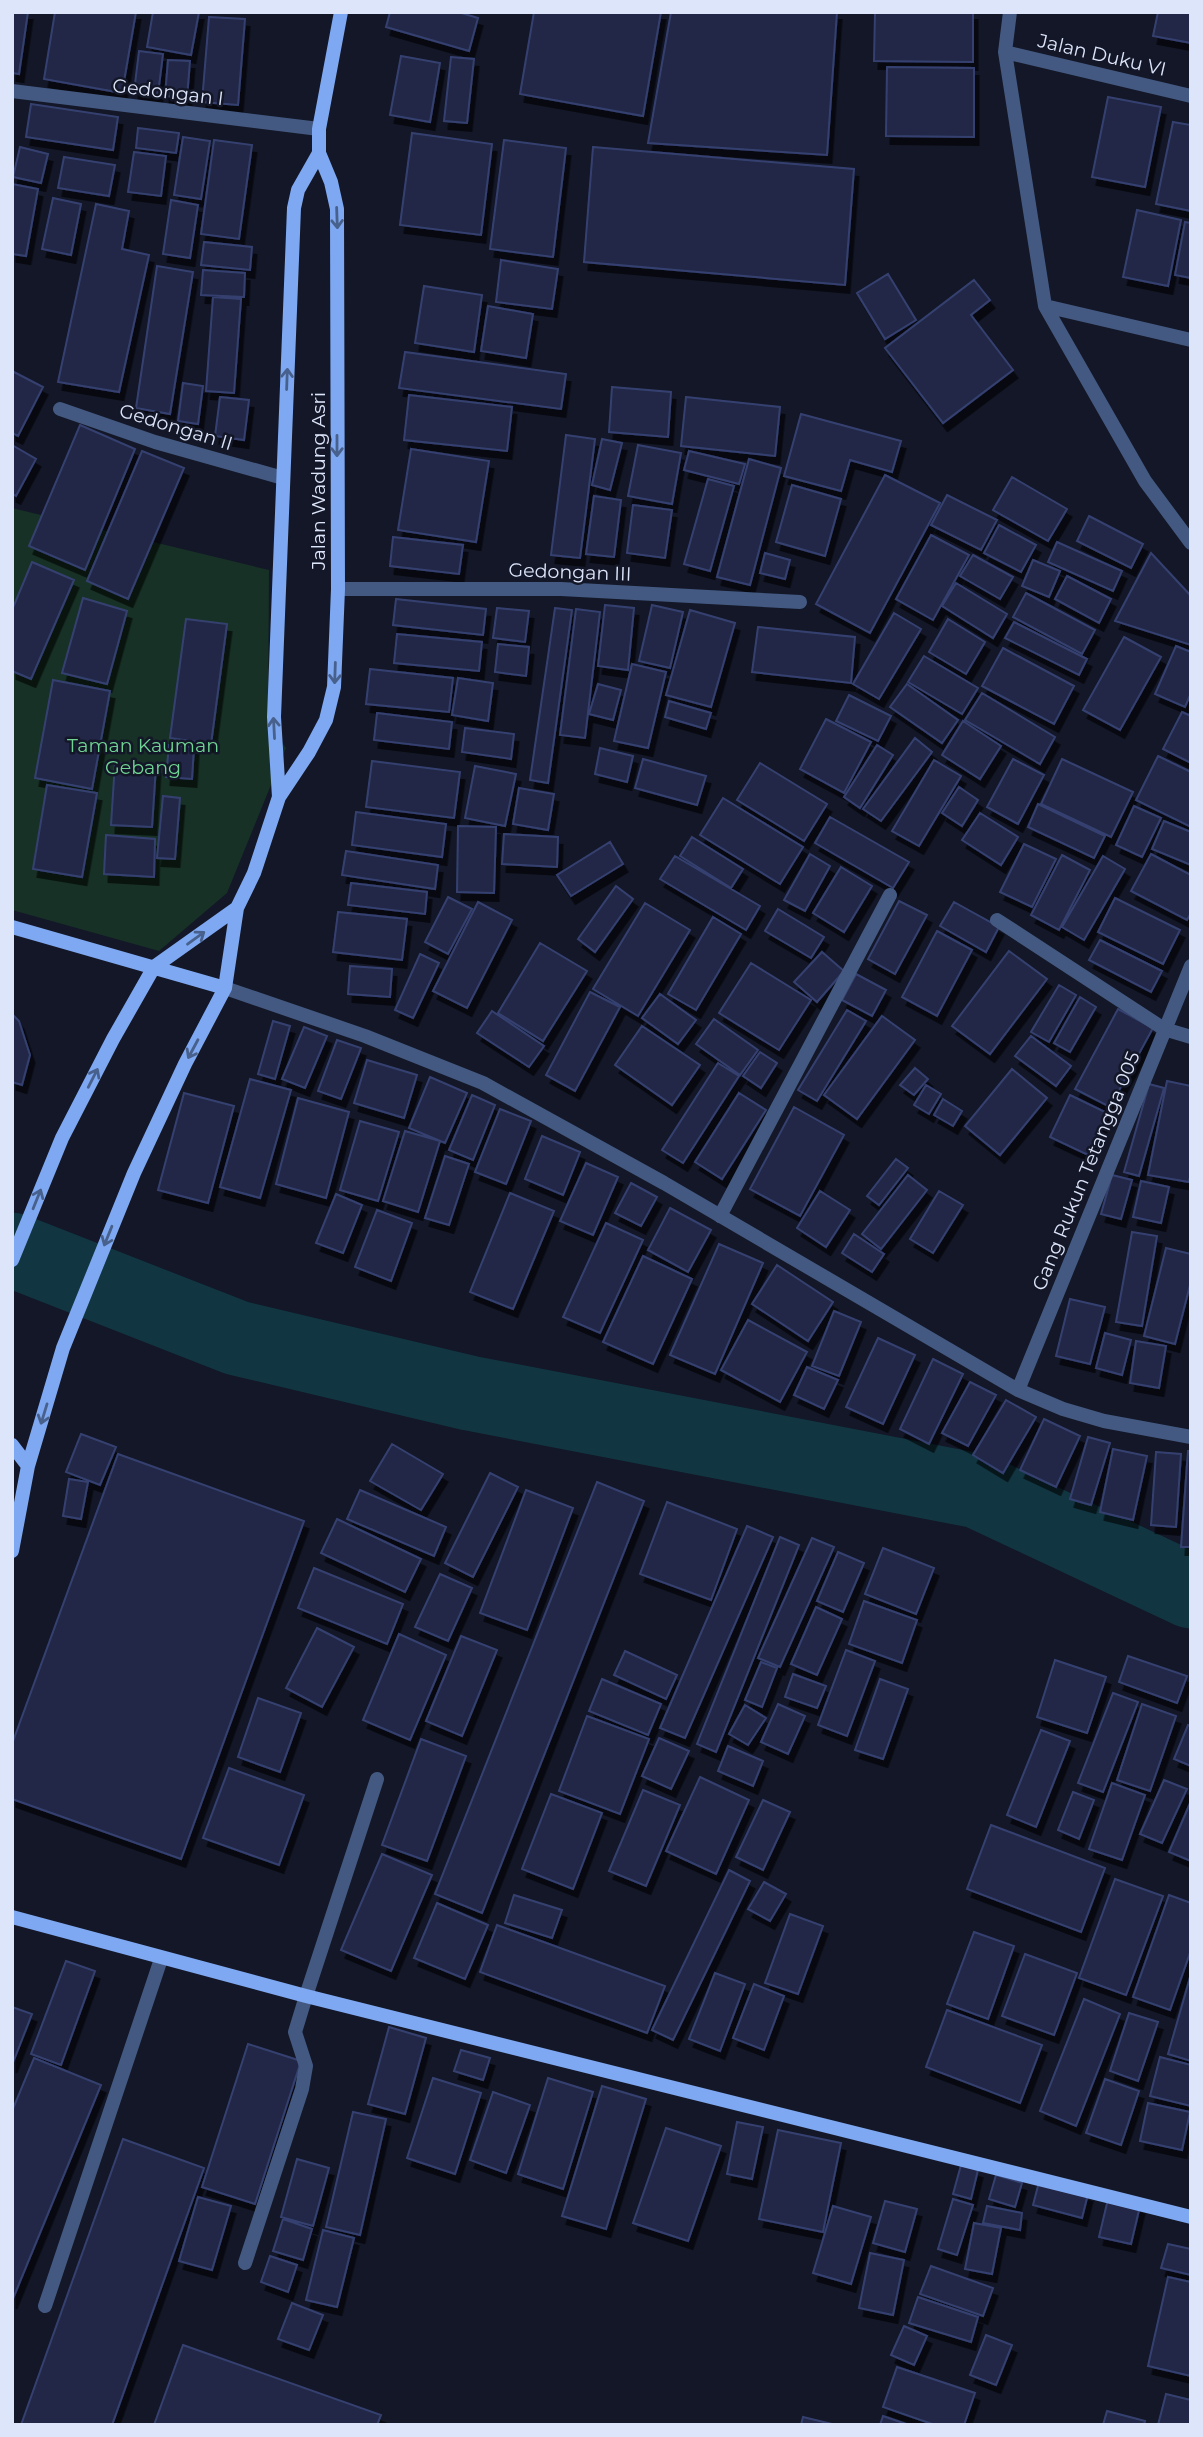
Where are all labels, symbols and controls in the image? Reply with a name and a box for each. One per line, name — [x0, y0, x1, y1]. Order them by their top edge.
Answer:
street label: Jalan Duku VI — [1035, 29, 1168, 81]
street label: Gedongan I — [111, 74, 225, 110]
one-way arrow — [330, 207, 343, 230]
one-way arrow — [280, 367, 293, 390]
street label: Jalan Wadung Asri — [307, 392, 330, 571]
street label: Gedongan II — [117, 399, 235, 455]
one-way arrow — [331, 434, 344, 457]
street label: Gedongan III — [508, 558, 632, 586]
one-way arrow — [328, 661, 341, 684]
one-way arrow — [268, 717, 281, 740]
park label: Taman Kauman Gebang — [67, 734, 219, 779]
one-way arrow — [186, 930, 205, 945]
one-way arrow — [186, 1038, 200, 1059]
street label: Gang Rukun Tetangga 005 — [1027, 1048, 1145, 1294]
one-way arrow — [87, 1068, 101, 1089]
one-way arrow — [32, 1189, 45, 1210]
one-way arrow — [101, 1225, 114, 1246]
one-way arrow — [36, 1402, 49, 1424]

